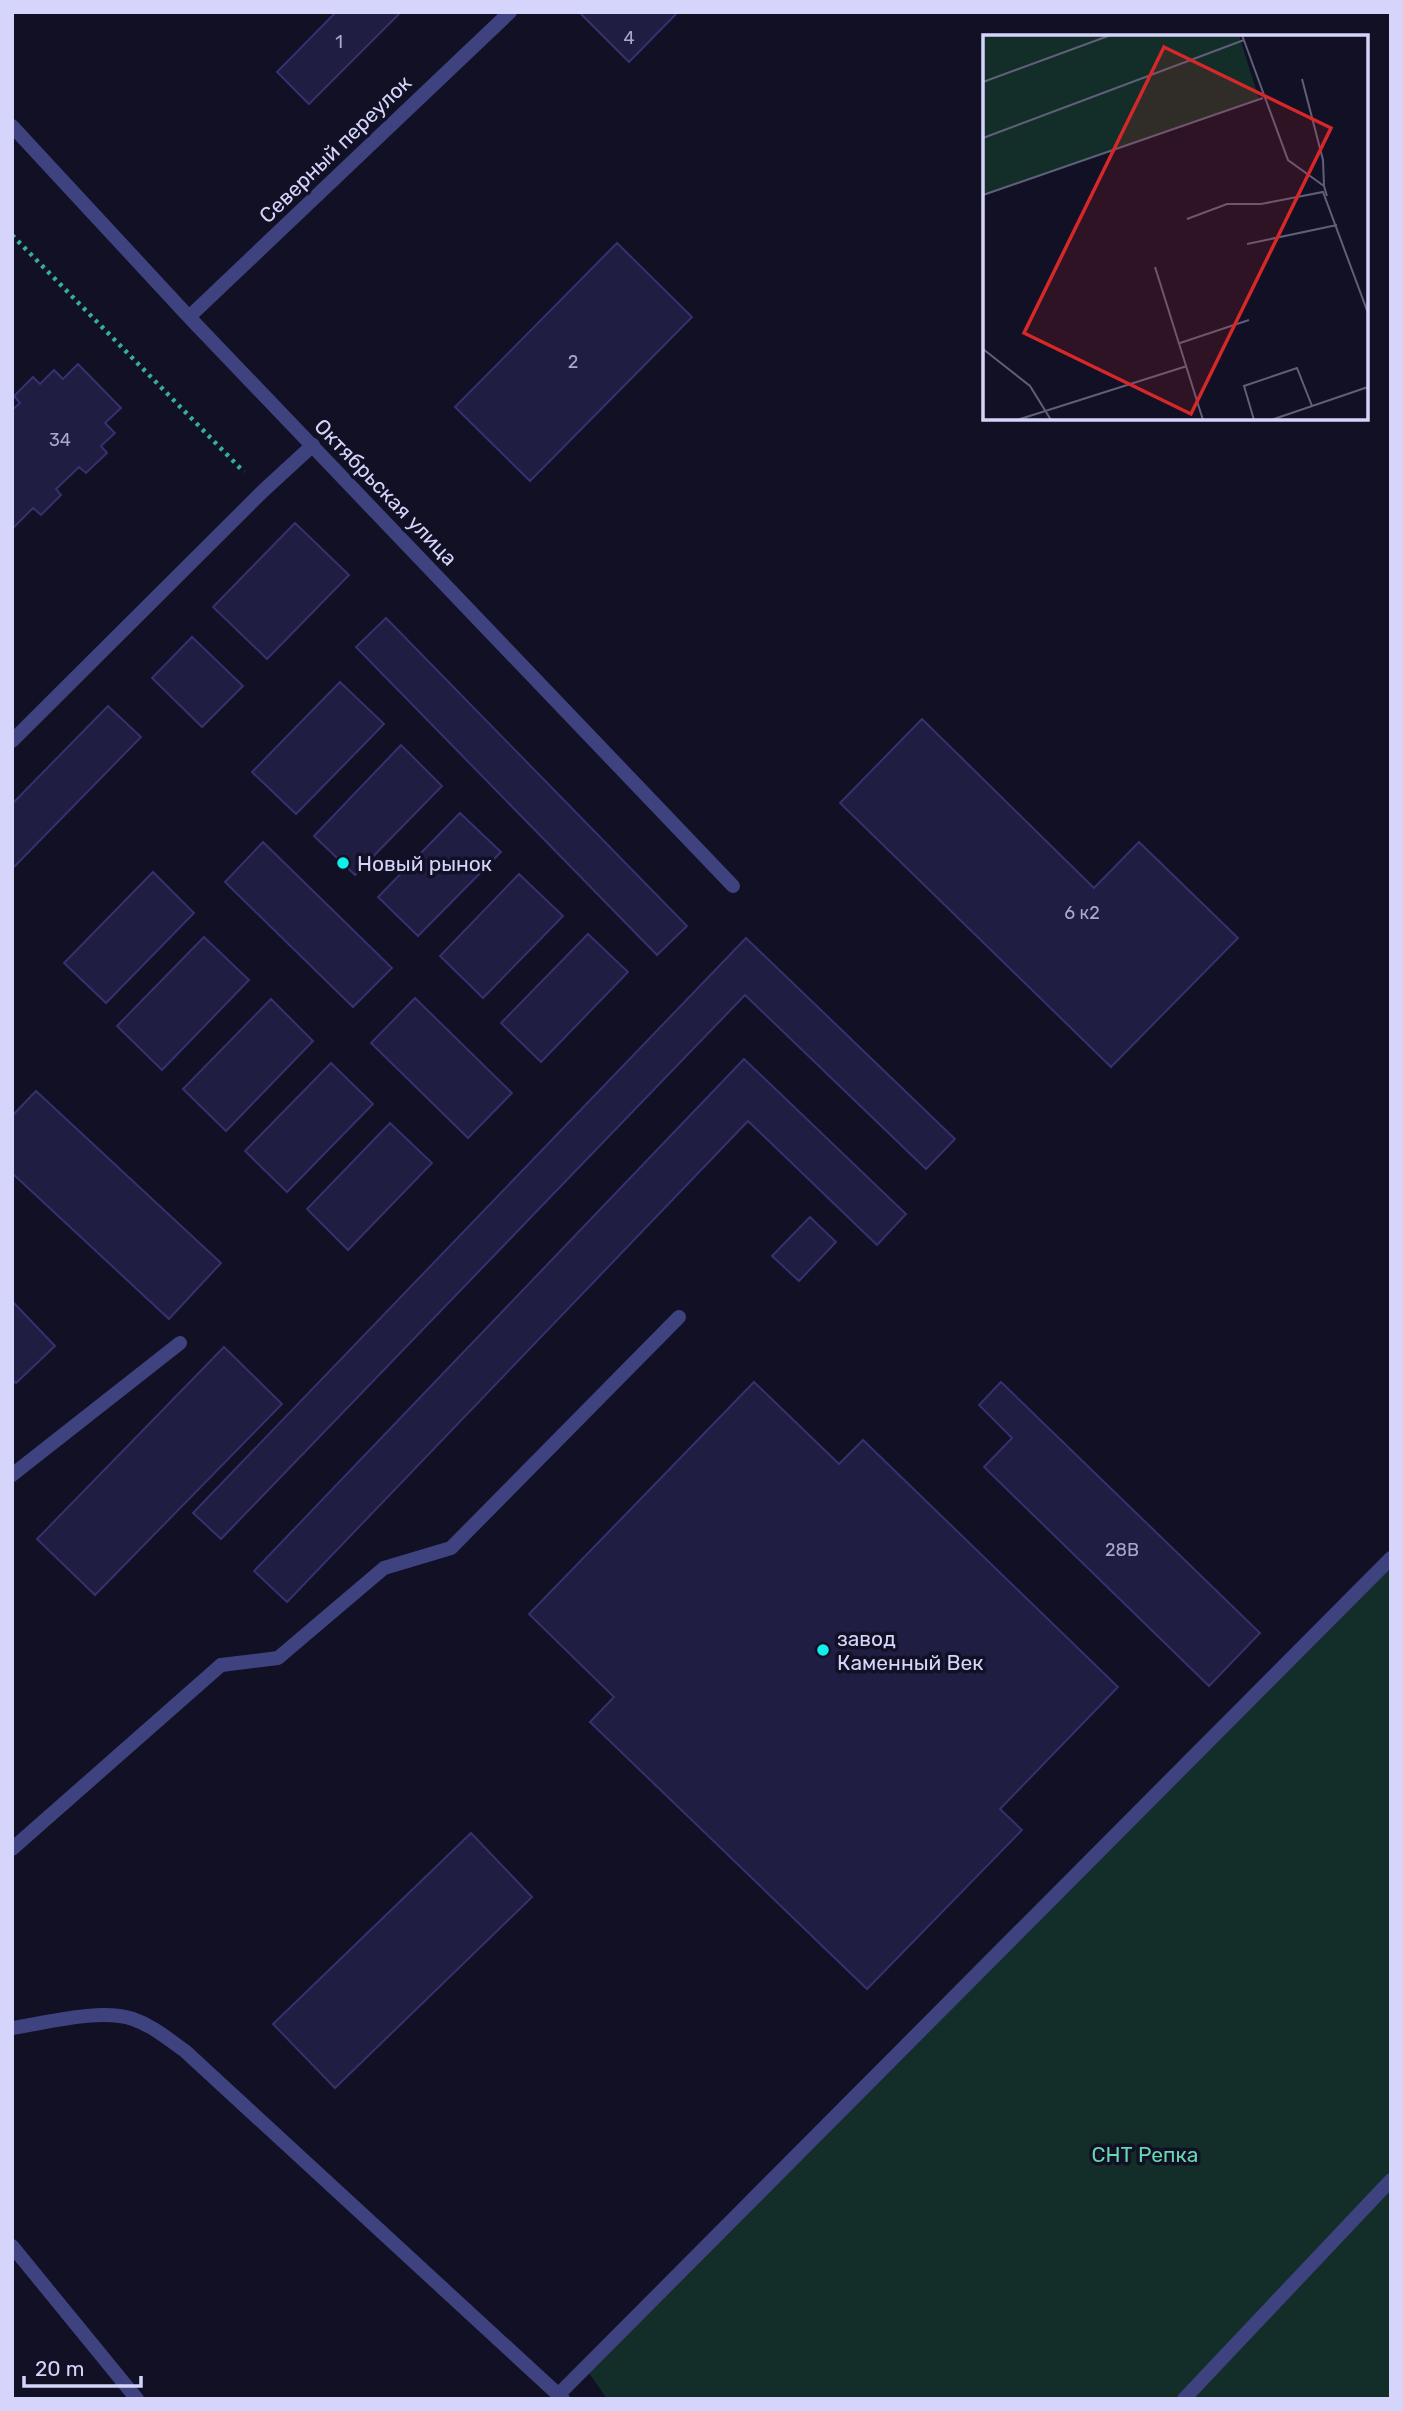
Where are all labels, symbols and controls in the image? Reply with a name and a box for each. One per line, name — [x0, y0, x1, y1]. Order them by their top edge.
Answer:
house number: 4 — [623, 27, 635, 49]
house number: 1 — [335, 31, 343, 53]
inset map — [983, 35, 1368, 420]
street label: Северный переулок — [254, 70, 416, 228]
house number: 2 — [568, 351, 578, 373]
street label: Октябрьская улица — [310, 413, 462, 571]
house number: 34 — [49, 429, 71, 451]
place label: Новый рынок — [357, 851, 492, 876]
marker: Новый рынок — [335, 855, 351, 871]
house number: 6 к2 — [1064, 902, 1100, 924]
house number: 28В — [1105, 1539, 1139, 1561]
place label: завод Каменный Век — [837, 1626, 984, 1675]
marker: завод Каменный Век — [815, 1642, 831, 1658]
park label: СНТ Репка — [1092, 2142, 1198, 2167]
scale bar — [24, 2344, 142, 2388]
text: 20 m — [35, 2356, 84, 2381]

